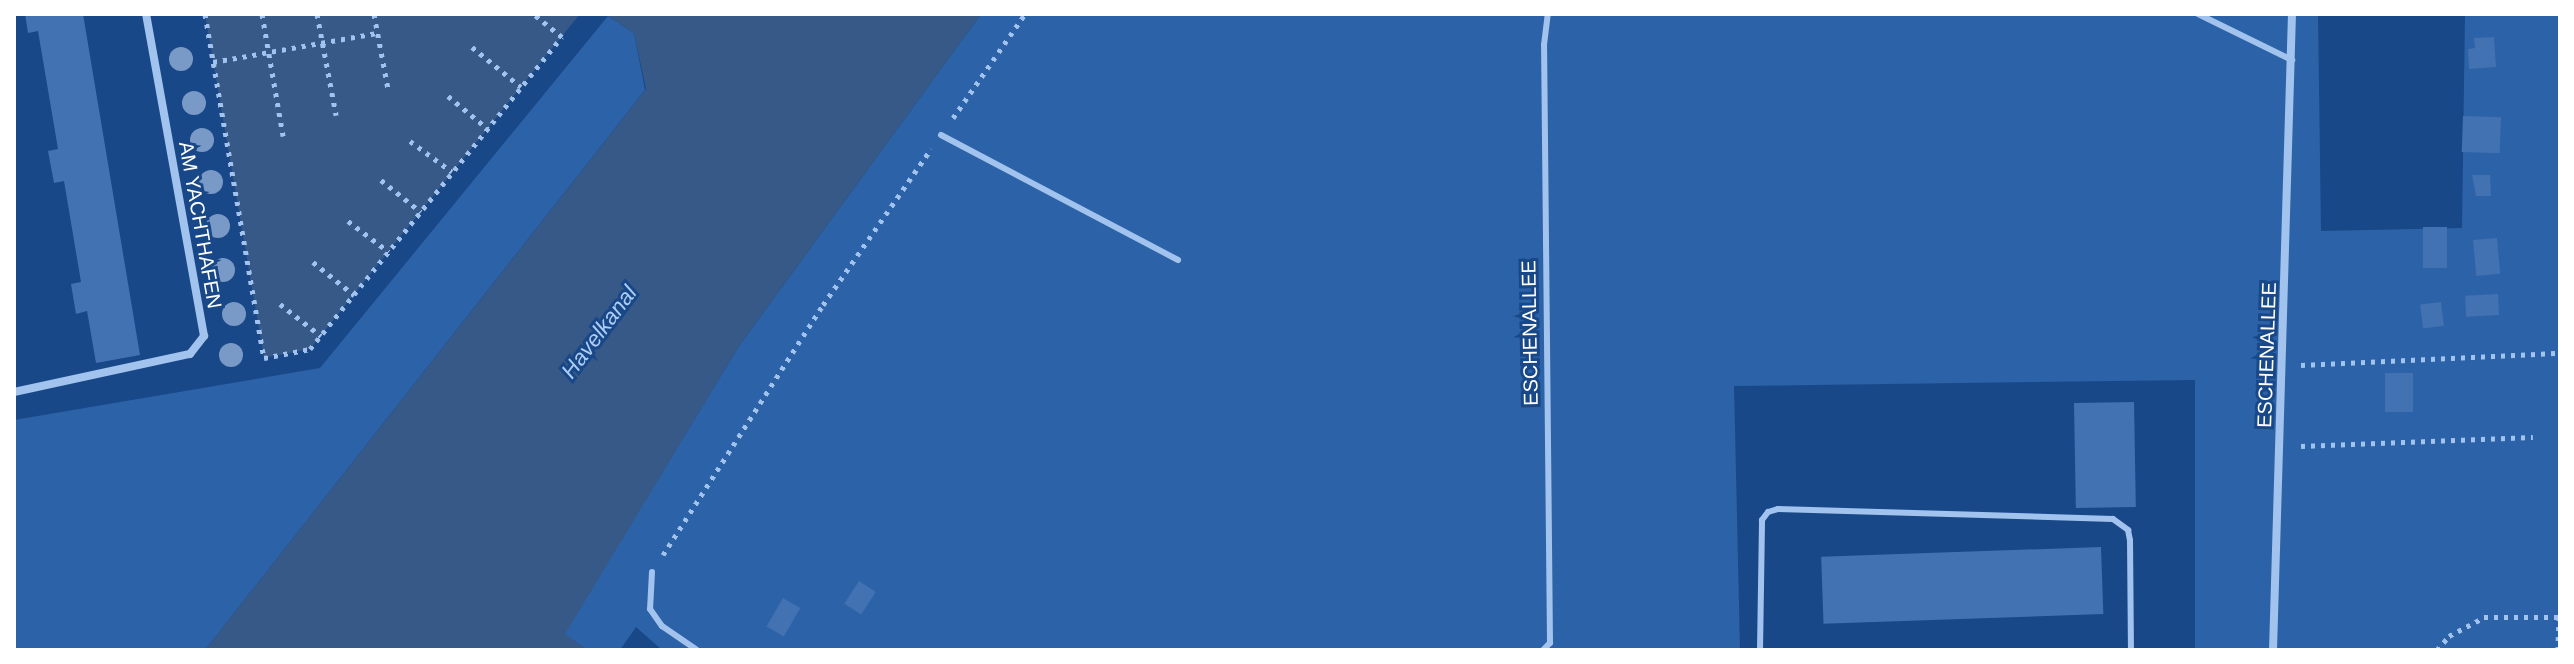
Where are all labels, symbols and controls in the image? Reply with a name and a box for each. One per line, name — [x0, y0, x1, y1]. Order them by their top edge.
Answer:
street label: AM YACHTHAFEN — [173, 139, 227, 311]
street label: ESCHENALLEE — [1517, 260, 1543, 406]
water label: Havelkanal — [556, 281, 642, 383]
street label: ESCHENALLEE — [2252, 282, 2282, 428]

